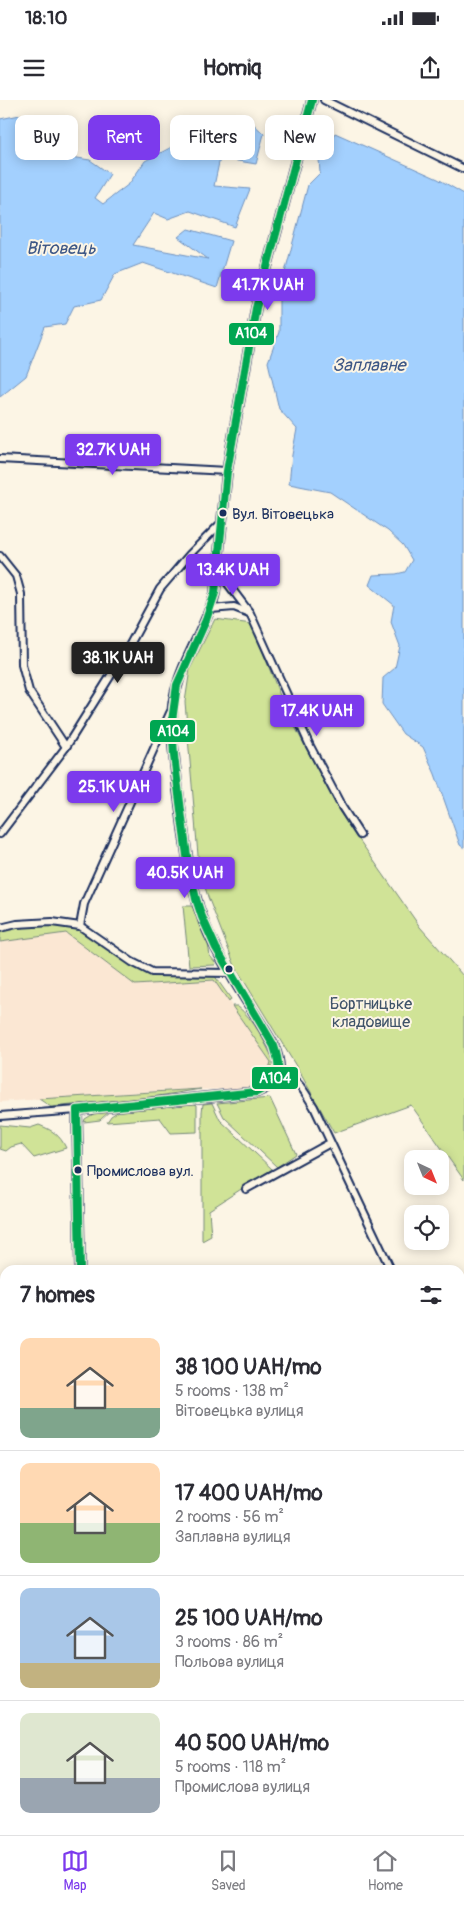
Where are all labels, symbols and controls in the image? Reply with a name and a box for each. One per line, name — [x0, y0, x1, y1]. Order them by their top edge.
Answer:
text: 18:10 — [25, 6, 67, 30]
icon: menu — [20, 54, 48, 82]
text: Homiq — [203, 54, 261, 82]
icon: share — [416, 54, 444, 82]
chip: Buy — [15, 115, 78, 160]
chip: Rent — [88, 115, 160, 160]
chip: Filters — [170, 115, 255, 160]
chip: New — [265, 115, 334, 160]
water label: Вітовець — [26, 237, 96, 260]
pin: 41.7K UAH — [211, 268, 325, 311]
text: 41.7K UAH — [232, 275, 304, 295]
line badge: А104 — [228, 322, 275, 346]
text: А104 — [235, 325, 268, 342]
water label: Заплавне — [333, 354, 408, 377]
pin: 32.7K UAH — [56, 434, 170, 476]
text: 32.7K UAH — [76, 440, 150, 460]
place label: Вул. Вітовецька — [232, 505, 334, 524]
marker: Вул. Вітовецька — [218, 508, 228, 518]
pin: 13.4K UAH — [176, 554, 290, 596]
text: 13.4K UAH — [197, 560, 269, 580]
pin: 38.1K UAH — [61, 642, 175, 684]
text: 38.1K UAH — [83, 648, 153, 668]
pin: 17.4K UAH — [260, 694, 374, 737]
text: 17.4K UAH — [281, 701, 353, 721]
line badge: А104 — [149, 719, 196, 743]
text: А104 — [157, 723, 190, 740]
pin: 25.1K UAH — [57, 770, 171, 813]
text: 25.1K UAH — [78, 777, 150, 797]
pin: 40.5K UAH — [128, 856, 242, 899]
text: 40.5K UAH — [147, 863, 223, 883]
unlabelled marker — [224, 964, 234, 974]
park label: Бортницьке кладовище — [330, 994, 412, 1032]
line badge: А104 — [251, 1066, 299, 1090]
text: А104 — [259, 1070, 292, 1087]
north arrow — [404, 1150, 449, 1195]
map controls — [404, 1150, 449, 1250]
place label: Промислова вул. — [87, 1162, 194, 1181]
marker: Промислова вул. — [73, 1165, 83, 1175]
button: locate — [404, 1205, 449, 1250]
icon: filters — [417, 1281, 445, 1309]
text: 7 homes — [20, 1282, 95, 1309]
text: 38 100 UAH/mo — [175, 1354, 322, 1381]
icon: home — [60, 1358, 120, 1418]
text: 5 rooms · 138 m² — [175, 1381, 289, 1401]
text: Вітовецька вулиця — [175, 1401, 304, 1421]
text: 17 400 UAH/mo — [175, 1480, 323, 1507]
icon: home — [60, 1483, 120, 1543]
text: 2 rooms · 56 m² — [175, 1507, 284, 1527]
text: Заплавна вулиця — [175, 1527, 291, 1547]
text: 25 100 UAH/mo — [175, 1605, 322, 1632]
icon: home — [60, 1608, 120, 1668]
text: 3 rooms · 86 m² — [175, 1632, 283, 1652]
text: Польова вулиця — [175, 1652, 284, 1672]
text: 40 500 UAH/mo — [175, 1730, 329, 1757]
icon: home — [60, 1733, 120, 1793]
text: 5 rooms · 118 m² — [175, 1757, 286, 1777]
text: Промислова вулиця — [175, 1777, 310, 1797]
tab: Map — [61, 1847, 89, 1894]
tab: Saved — [211, 1847, 246, 1894]
tab: Home — [368, 1847, 403, 1894]

